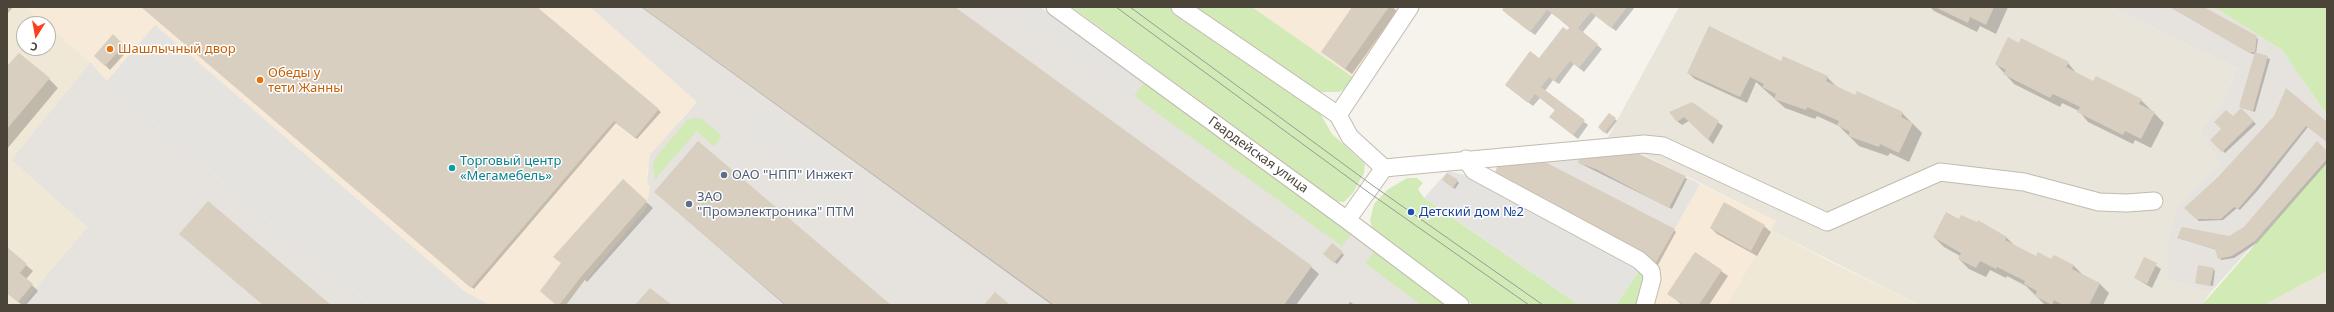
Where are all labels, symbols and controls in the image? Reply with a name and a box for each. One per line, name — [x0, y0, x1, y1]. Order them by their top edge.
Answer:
north arrow — [16, 16, 56, 56]
text: С — [29, 39, 39, 55]
place label: Шашлычный двор — [118, 41, 236, 57]
marker: Шашлычный двор — [105, 44, 115, 54]
place label: Обеды у тети Жанны — [268, 65, 343, 96]
marker: Обеды у тети Жанны — [255, 75, 265, 85]
street label: Гвардейская улица — [1205, 114, 1311, 196]
place label: Торговый центр «Мегамебель» — [460, 153, 561, 184]
marker: Торговый центр «Мегамебель» — [447, 163, 457, 173]
place label: ОАО "НПП" Инжект — [732, 167, 853, 183]
marker: ОАО "НПП" Инжект — [719, 170, 729, 180]
place label: ЗАО "Промэлектроника" ПТМ — [697, 189, 854, 220]
marker: ЗАО "Промэлектроника" ПТМ — [684, 199, 694, 209]
place label: Детский дом №2 — [1419, 204, 1524, 220]
marker: Детский дом №2 — [1406, 207, 1416, 217]

